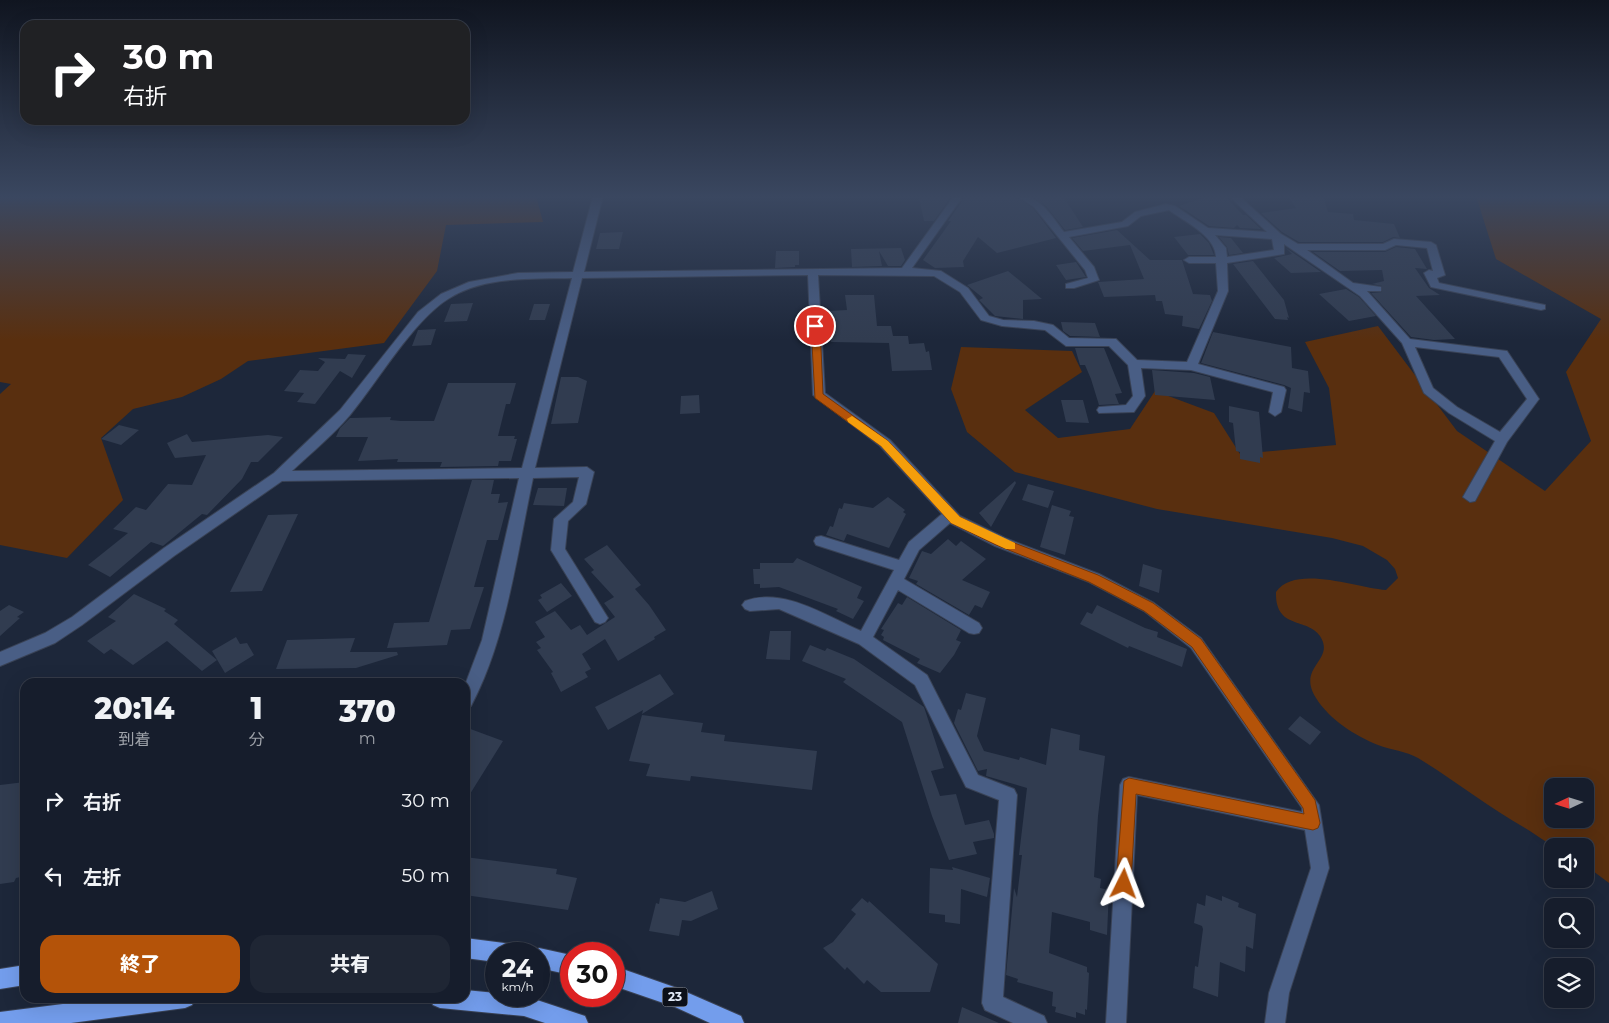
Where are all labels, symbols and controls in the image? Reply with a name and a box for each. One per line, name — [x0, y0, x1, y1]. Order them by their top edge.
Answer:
text: 30 m — [123, 35, 214, 78]
icon: right — [40, 40, 105, 105]
text: 右折 — [123, 83, 167, 110]
pin — [794, 305, 836, 347]
icon: arrive — [801, 312, 829, 340]
text: 20:14 — [94, 690, 174, 727]
text: 1 — [251, 690, 263, 727]
text: 370 — [339, 693, 396, 730]
text: m — [359, 729, 376, 748]
text: 到着 — [118, 730, 150, 749]
text: 分 — [249, 730, 265, 749]
north arrow — [1544, 778, 1594, 828]
map controls — [1544, 778, 1594, 1008]
icon: right — [40, 787, 68, 815]
text: 30 m — [402, 789, 450, 812]
text: 右折 — [83, 791, 121, 814]
button: sound — [1544, 838, 1594, 888]
position arrow — [1097, 857, 1149, 909]
icon: left — [40, 862, 68, 890]
text: 50 m — [402, 864, 450, 887]
text: 左折 — [83, 866, 121, 889]
button: search — [1544, 898, 1594, 948]
button: 終了 — [40, 935, 240, 993]
button: 共有 — [250, 935, 450, 993]
speed limit sign: 30 — [560, 942, 625, 1007]
text: 24 — [502, 953, 533, 983]
button: layers — [1544, 958, 1594, 1008]
text: km/h — [501, 979, 534, 994]
road number: 23 — [662, 988, 688, 1006]

